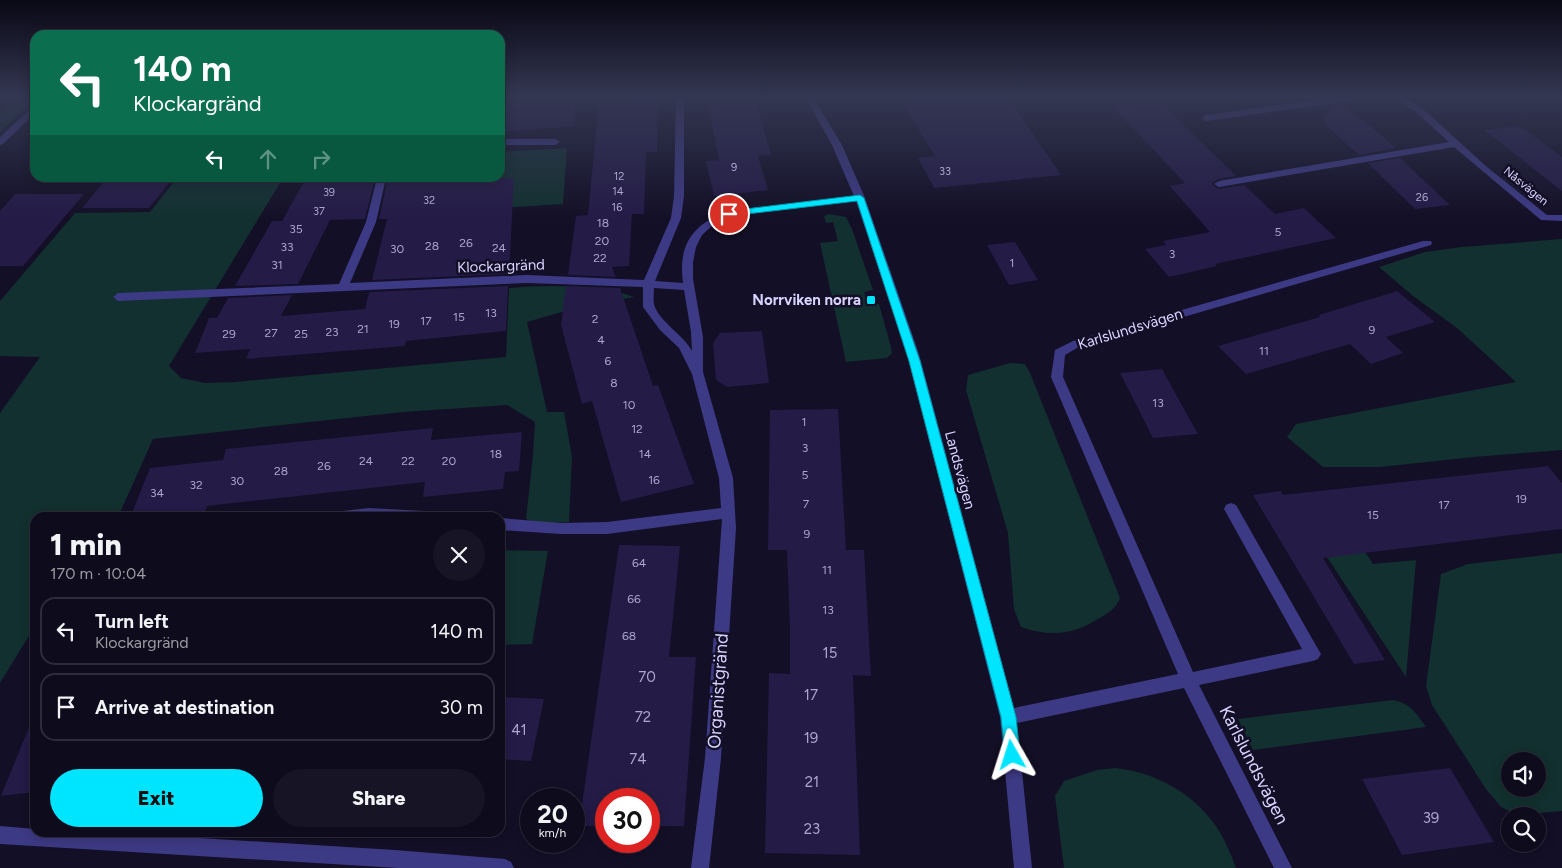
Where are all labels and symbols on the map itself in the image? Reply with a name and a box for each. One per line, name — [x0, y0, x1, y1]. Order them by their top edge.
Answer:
house number: 9 — [731, 161, 737, 174]
street label: Nåsvägen — [1501, 164, 1551, 209]
house number: 33 — [939, 165, 951, 178]
house number: 12 — [614, 170, 624, 183]
house number: 14 — [612, 185, 624, 198]
house number: 39 — [323, 186, 335, 199]
house number: 26 — [1416, 191, 1428, 204]
pin — [708, 193, 750, 235]
house number: 32 — [423, 194, 435, 207]
house number: 16 — [612, 201, 622, 214]
house number: 37 — [313, 205, 325, 218]
house number: 18 — [597, 216, 609, 230]
house number: 35 — [289, 222, 303, 236]
house number: 5 — [1275, 225, 1282, 239]
house number: 20 — [595, 234, 610, 248]
house number: 26 — [459, 236, 473, 250]
house number: 28 — [425, 239, 439, 253]
house number: 33 — [280, 240, 294, 254]
house number: 24 — [492, 241, 507, 255]
house number: 30 — [390, 242, 404, 256]
house number: 3 — [1169, 247, 1175, 261]
house number: 22 — [593, 251, 607, 265]
street label: Klockargränd — [457, 255, 545, 277]
house number: 1 — [1010, 256, 1014, 270]
house number: 31 — [271, 258, 283, 272]
place label: Norrviken norra — [752, 291, 861, 309]
marker: Norrviken norra — [865, 294, 877, 306]
street label: Karlslundsvägen — [1075, 305, 1185, 353]
house number: 13 — [485, 306, 497, 320]
house number: 15 — [453, 310, 465, 324]
house number: 2 — [592, 312, 598, 326]
house number: 17 — [420, 314, 432, 328]
house number: 19 — [388, 317, 400, 331]
house number: 21 — [357, 322, 369, 336]
house number: 9 — [1369, 323, 1376, 337]
house number: 23 — [325, 325, 339, 339]
house number: 27 — [264, 326, 278, 340]
house number: 29 — [222, 327, 236, 341]
house number: 25 — [294, 327, 308, 341]
house number: 4 — [597, 333, 605, 347]
house number: 11 — [1259, 344, 1269, 358]
house number: 6 — [605, 354, 612, 368]
house number: 8 — [610, 376, 618, 390]
house number: 13 — [1152, 396, 1164, 410]
house number: 10 — [623, 398, 636, 412]
house number: 1 — [802, 415, 806, 429]
house number: 12 — [631, 422, 643, 436]
street label: Landsvägen — [941, 429, 979, 511]
house number: 3 — [802, 441, 808, 455]
house number: 18 — [490, 447, 502, 461]
house number: 14 — [639, 447, 652, 461]
house number: 24 — [359, 454, 374, 468]
house number: 22 — [401, 454, 415, 468]
house number: 20 — [442, 454, 457, 468]
house number: 26 — [317, 459, 331, 473]
house number: 28 — [274, 464, 288, 478]
house number: 5 — [802, 468, 809, 482]
house number: 16 — [648, 473, 660, 487]
house number: 30 — [230, 474, 244, 488]
house number: 32 — [189, 478, 203, 492]
house number: 34 — [150, 486, 165, 500]
house number: 19 — [1515, 492, 1527, 506]
house number: 7 — [803, 497, 810, 511]
house number: 17 — [1438, 498, 1450, 512]
house number: 15 — [1367, 508, 1379, 522]
house number: 9 — [804, 527, 811, 541]
house number: 64 — [632, 556, 647, 570]
house number: 11 — [822, 563, 832, 577]
house number: 66 — [627, 592, 641, 606]
house number: 13 — [822, 603, 834, 617]
house number: 68 — [622, 629, 636, 643]
street label: Organistgränd — [703, 633, 733, 749]
house number: 15 — [823, 644, 837, 662]
house number: 70 — [638, 668, 656, 686]
house number: 17 — [804, 686, 818, 704]
street label: Karlslundsvägen — [1215, 702, 1293, 828]
house number: 72 — [635, 708, 651, 726]
house number: 41 — [511, 721, 527, 739]
position arrow — [985, 728, 1037, 780]
house number: 19 — [804, 729, 818, 747]
house number: 74 — [629, 750, 647, 768]
house number: 21 — [805, 773, 819, 791]
speed limit sign: 30 — [595, 788, 660, 853]
house number: 39 — [1423, 809, 1439, 827]
house number: 23 — [804, 820, 820, 838]

